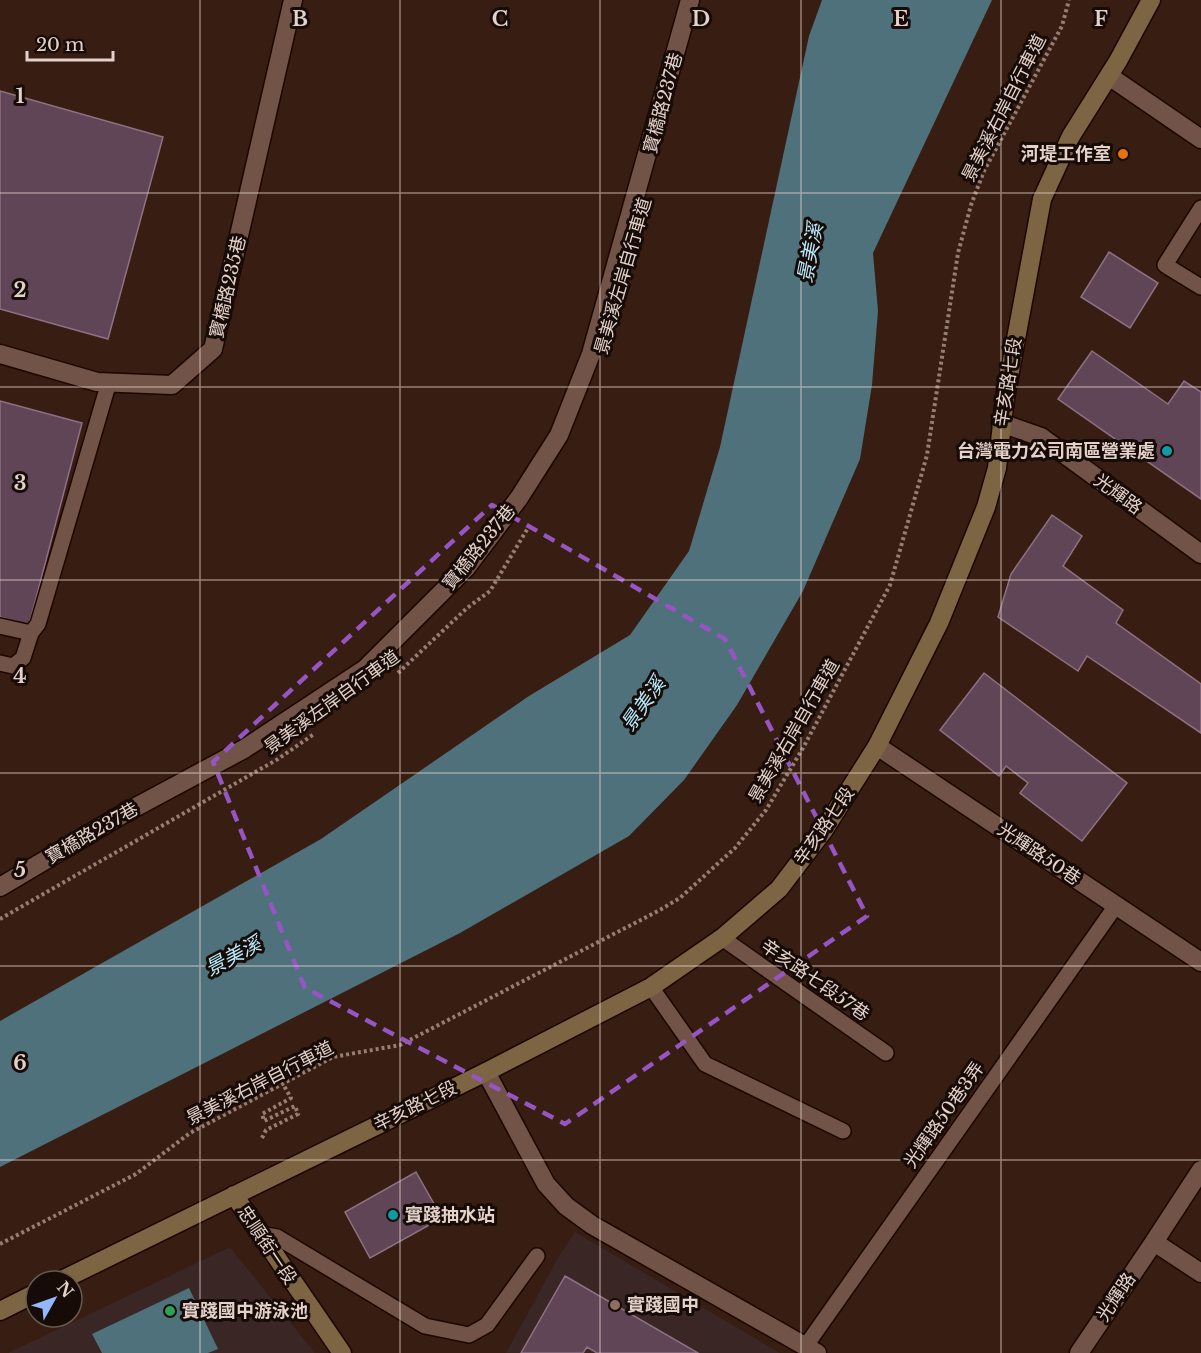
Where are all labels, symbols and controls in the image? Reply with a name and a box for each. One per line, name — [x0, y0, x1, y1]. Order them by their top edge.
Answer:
text: B — [292, 7, 308, 31]
text: C — [492, 7, 508, 31]
text: D — [692, 7, 710, 31]
text: E — [893, 7, 909, 31]
text: F — [1094, 7, 1108, 31]
scale bar — [27, 24, 112, 62]
street label: 景美溪右岸自行車道 — [957, 31, 1051, 185]
text: 20 m — [36, 34, 84, 56]
street label: 寶橋路237巷 — [639, 50, 687, 156]
text: 1 — [16, 84, 25, 108]
place label: 河堤工作室 — [1021, 143, 1111, 165]
marker: 河堤工作室 — [1116, 147, 1130, 161]
street label: 景美溪左岸自行車道 — [590, 195, 656, 357]
water label: 景美溪 — [792, 218, 828, 285]
street label: 寶橋路235巷 — [206, 234, 250, 340]
text: 2 — [13, 278, 27, 302]
street label: 辛亥路七段 — [990, 336, 1026, 428]
place label: 台灣電力公司南區營業處 — [957, 440, 1155, 462]
marker: 台灣電力公司南區營業處 — [1160, 444, 1174, 458]
street label: 光輝路 — [1090, 469, 1146, 519]
text: 3 — [14, 471, 26, 495]
street label: 寶橋路237巷 — [438, 500, 520, 594]
street label: 景美溪左岸自行車道 — [260, 645, 404, 759]
street label: 景美溪右岸自行車道 — [744, 655, 844, 807]
text: 4 — [13, 664, 27, 688]
water label: 景美溪 — [616, 670, 672, 735]
street label: 辛亥路七段 — [789, 783, 859, 869]
street label: 寶橋路237巷 — [42, 798, 142, 868]
street label: 光輝路50巷 — [993, 818, 1085, 890]
text: 5 — [14, 858, 26, 882]
water label: 景美溪 — [201, 930, 268, 981]
street label: 辛亥路七段57巷 — [757, 934, 873, 1026]
street label: 景美溪右岸自行車道 — [183, 1036, 337, 1130]
text: 6 — [13, 1051, 27, 1075]
street label: 光輝路50巷3弄 — [899, 1058, 989, 1172]
street label: 辛亥路七段 — [370, 1076, 460, 1136]
street label: 忠順街一段 — [233, 1202, 301, 1288]
place label: 實踐抽水站 — [405, 1204, 495, 1226]
marker: 實踐抽水站 — [386, 1208, 400, 1222]
street label: 光輝路 — [1092, 1268, 1140, 1326]
north arrow — [24, 1269, 84, 1329]
text: N — [53, 1277, 78, 1302]
place label: 實踐國中 — [627, 1294, 699, 1316]
marker: 實踐國中 — [608, 1298, 622, 1312]
place label: 實踐國中游泳池 — [182, 1300, 308, 1322]
marker: 實踐國中游泳池 — [163, 1304, 177, 1318]

